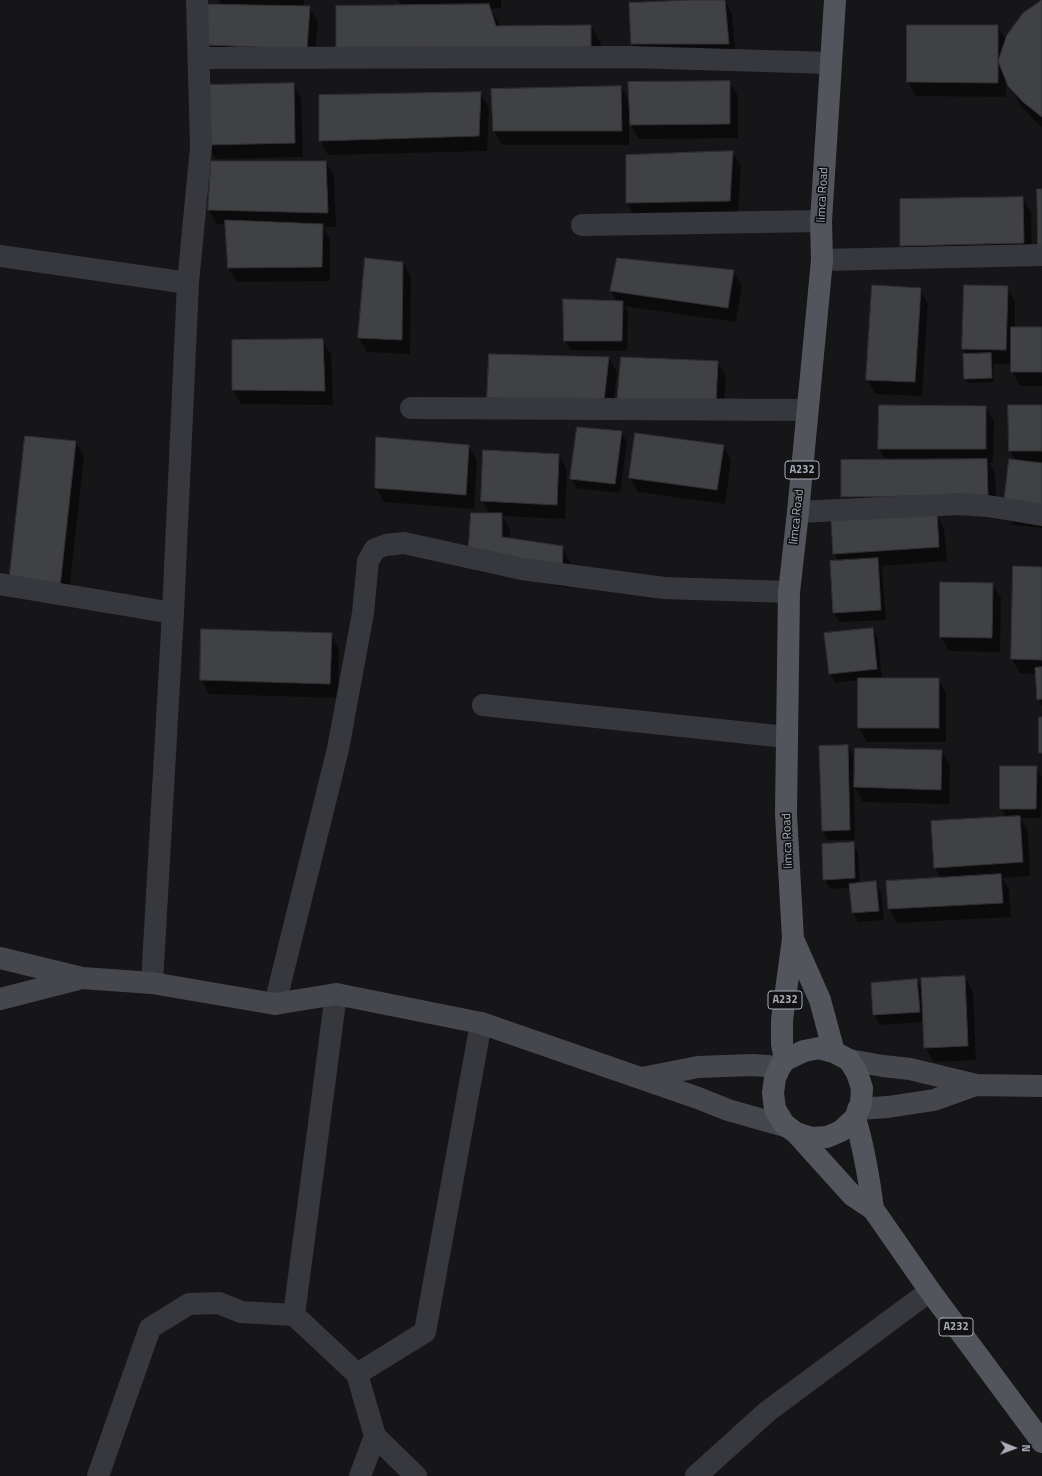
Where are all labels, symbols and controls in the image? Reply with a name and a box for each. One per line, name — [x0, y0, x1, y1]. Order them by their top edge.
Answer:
street label: limca Road — [814, 167, 832, 223]
road number: A232 — [785, 461, 819, 479]
street label: limca Road — [787, 489, 807, 545]
street label: limca Road — [780, 813, 796, 869]
road number: A232 — [768, 991, 802, 1009]
road number: A232 — [939, 1318, 973, 1336]
north arrow — [994, 1428, 1034, 1468]
text: N — [1018, 1444, 1034, 1452]

